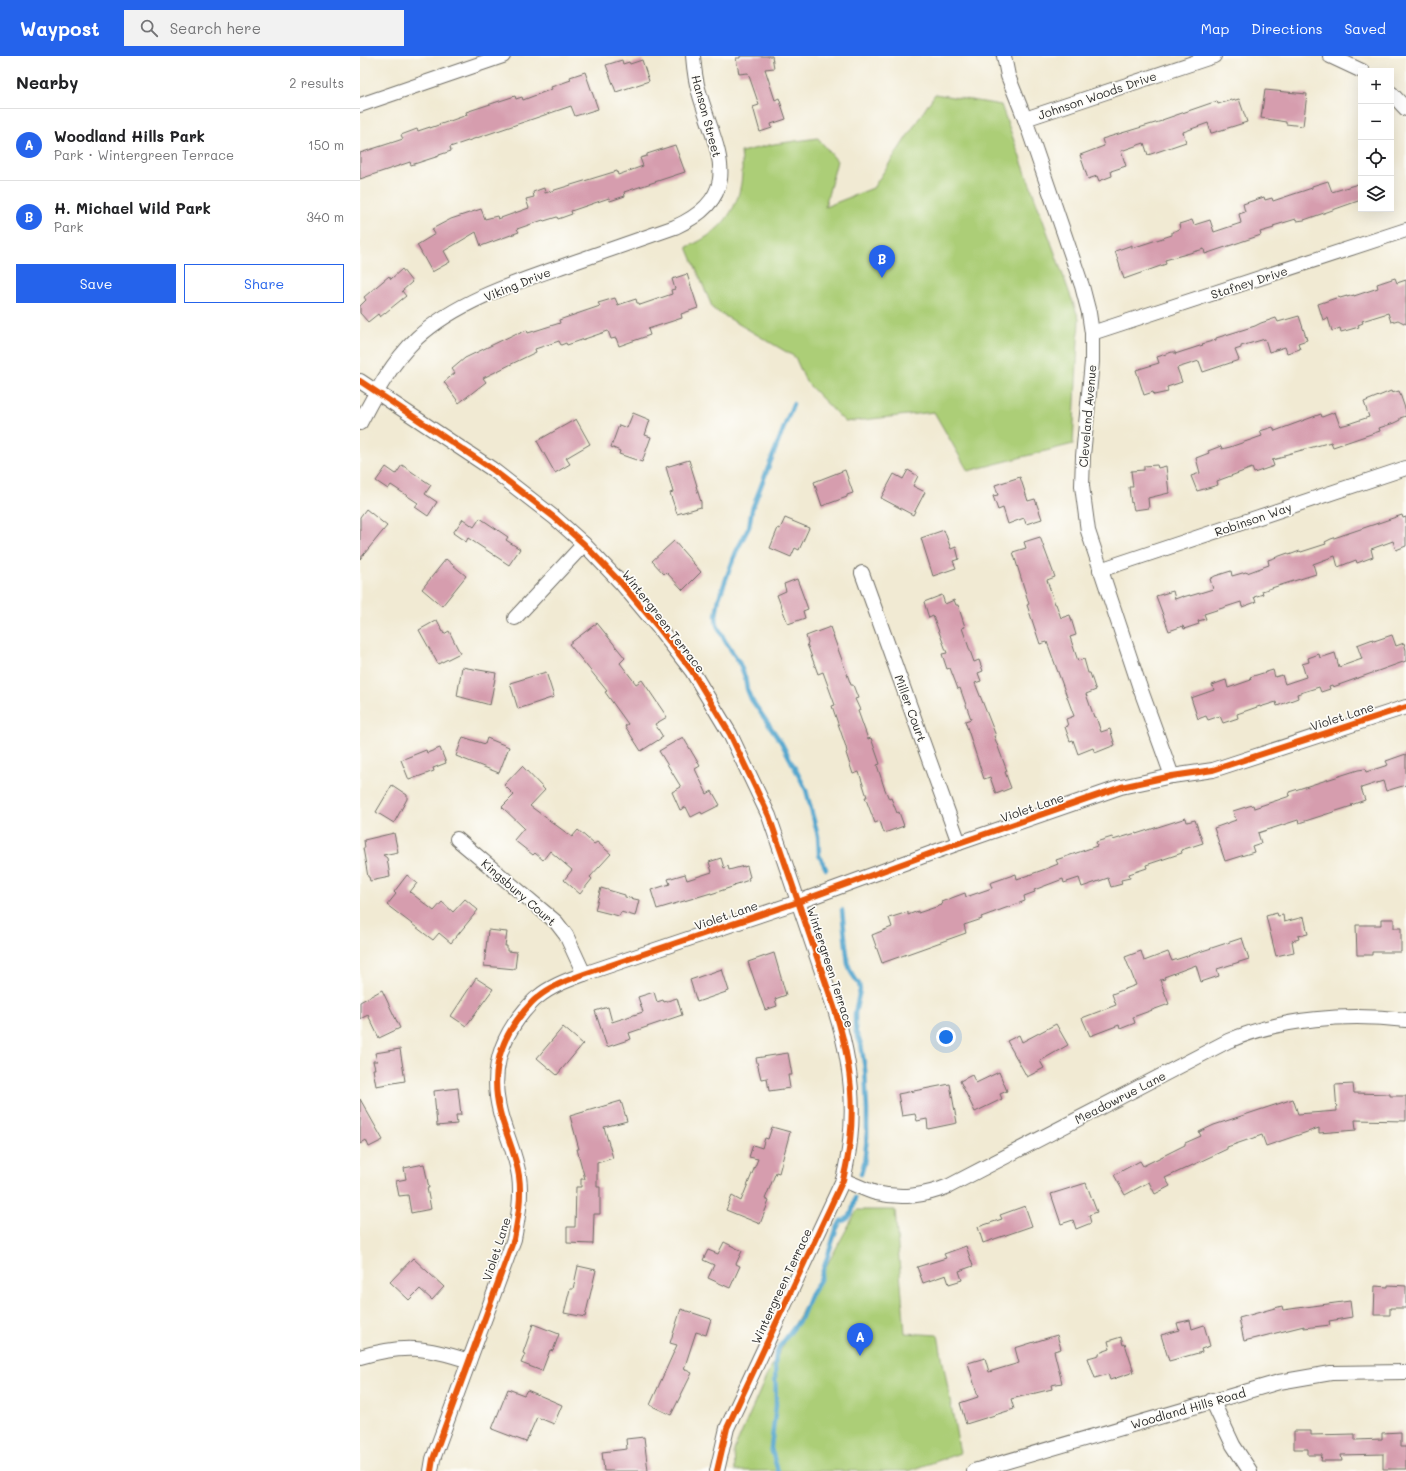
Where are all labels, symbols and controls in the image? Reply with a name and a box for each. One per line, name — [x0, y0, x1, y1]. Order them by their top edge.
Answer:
search box — [124, 10, 404, 46]
text: Waypost — [20, 16, 100, 41]
icon: search — [138, 17, 160, 39]
text: Search here — [170, 18, 261, 38]
text: Map — [1201, 19, 1229, 38]
text: Directions — [1251, 19, 1322, 38]
text: Saved — [1344, 19, 1386, 38]
street label: Johnson Woods Drive — [1036, 67, 1158, 123]
map controls — [1358, 68, 1394, 212]
button: + — [1358, 68, 1394, 104]
text: Nearby — [16, 71, 78, 93]
street label: Hanson Street — [688, 73, 726, 159]
text: 2 results — [289, 74, 344, 91]
button: − — [1358, 104, 1394, 140]
text: Woodland Hills Park — [54, 126, 205, 146]
text: A — [24, 136, 34, 153]
text: 150 m — [308, 136, 344, 153]
button: locate — [1358, 140, 1394, 176]
text: Park · Wintergreen Terrace — [54, 146, 234, 163]
button: layers — [1358, 176, 1394, 212]
text: H. Michael Wild Park — [54, 198, 211, 218]
text: B — [25, 208, 33, 225]
text: 340 m — [306, 208, 344, 225]
text: Park — [54, 218, 83, 235]
pin: B — [869, 245, 895, 278]
street label: Stafney Drive — [1208, 262, 1290, 302]
street label: Viking Drive — [481, 263, 553, 305]
button: Save — [16, 264, 176, 303]
button: Share — [184, 264, 344, 303]
street label: Cleveland Avenue — [1075, 364, 1099, 468]
street label: Robinson Way — [1212, 498, 1294, 540]
street label: Wintergreen Terrace — [619, 566, 709, 676]
street label: Miller Court — [891, 672, 931, 744]
street label: Violet Lane — [1308, 698, 1376, 734]
street label: Violet Lane — [998, 789, 1066, 825]
street label: Kingsbury Court — [478, 855, 560, 929]
street label: Violet Lane — [692, 897, 760, 933]
street label: Wintergreen Terrace — [804, 905, 858, 1029]
your location — [936, 1027, 956, 1047]
street label: Meadowrue Lane — [1072, 1067, 1168, 1127]
street label: Violet Lane — [478, 1215, 514, 1283]
street label: Wintergreen Terrace — [747, 1226, 815, 1346]
pin: A — [847, 1323, 873, 1356]
street label: Woodland Hills Road — [1129, 1384, 1248, 1432]

